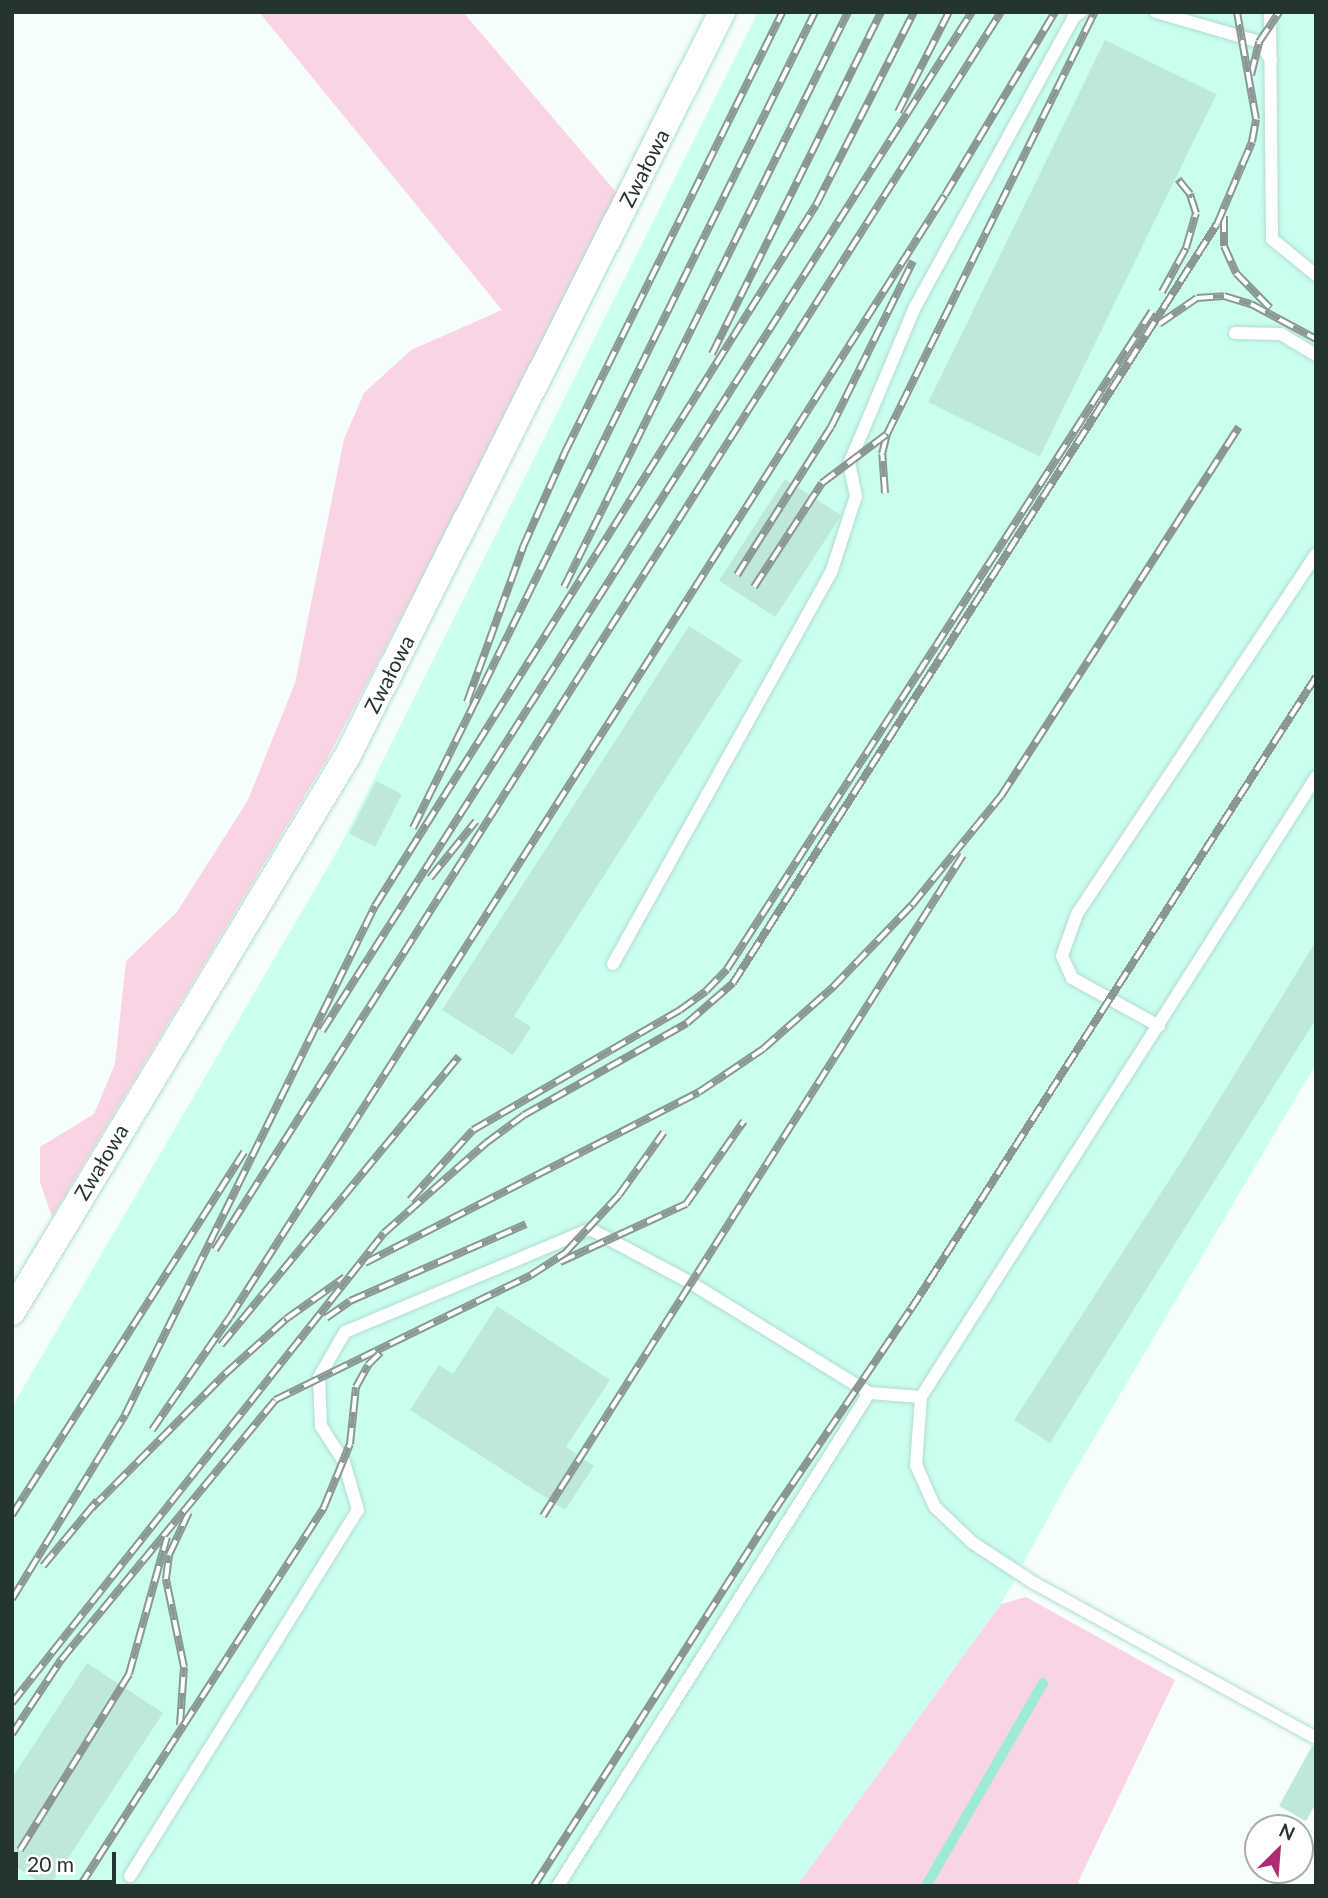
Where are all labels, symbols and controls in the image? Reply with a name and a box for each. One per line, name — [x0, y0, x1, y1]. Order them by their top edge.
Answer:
street label: Zwałowa — [614, 125, 674, 211]
street label: Zwałowa — [359, 631, 419, 717]
street label: Zwałowa — [69, 1120, 133, 1204]
north arrow — [1244, 1814, 1314, 1884]
text: N — [1276, 1818, 1299, 1845]
scale bar — [18, 1839, 119, 1883]
text: 20 m — [27, 1851, 74, 1876]

